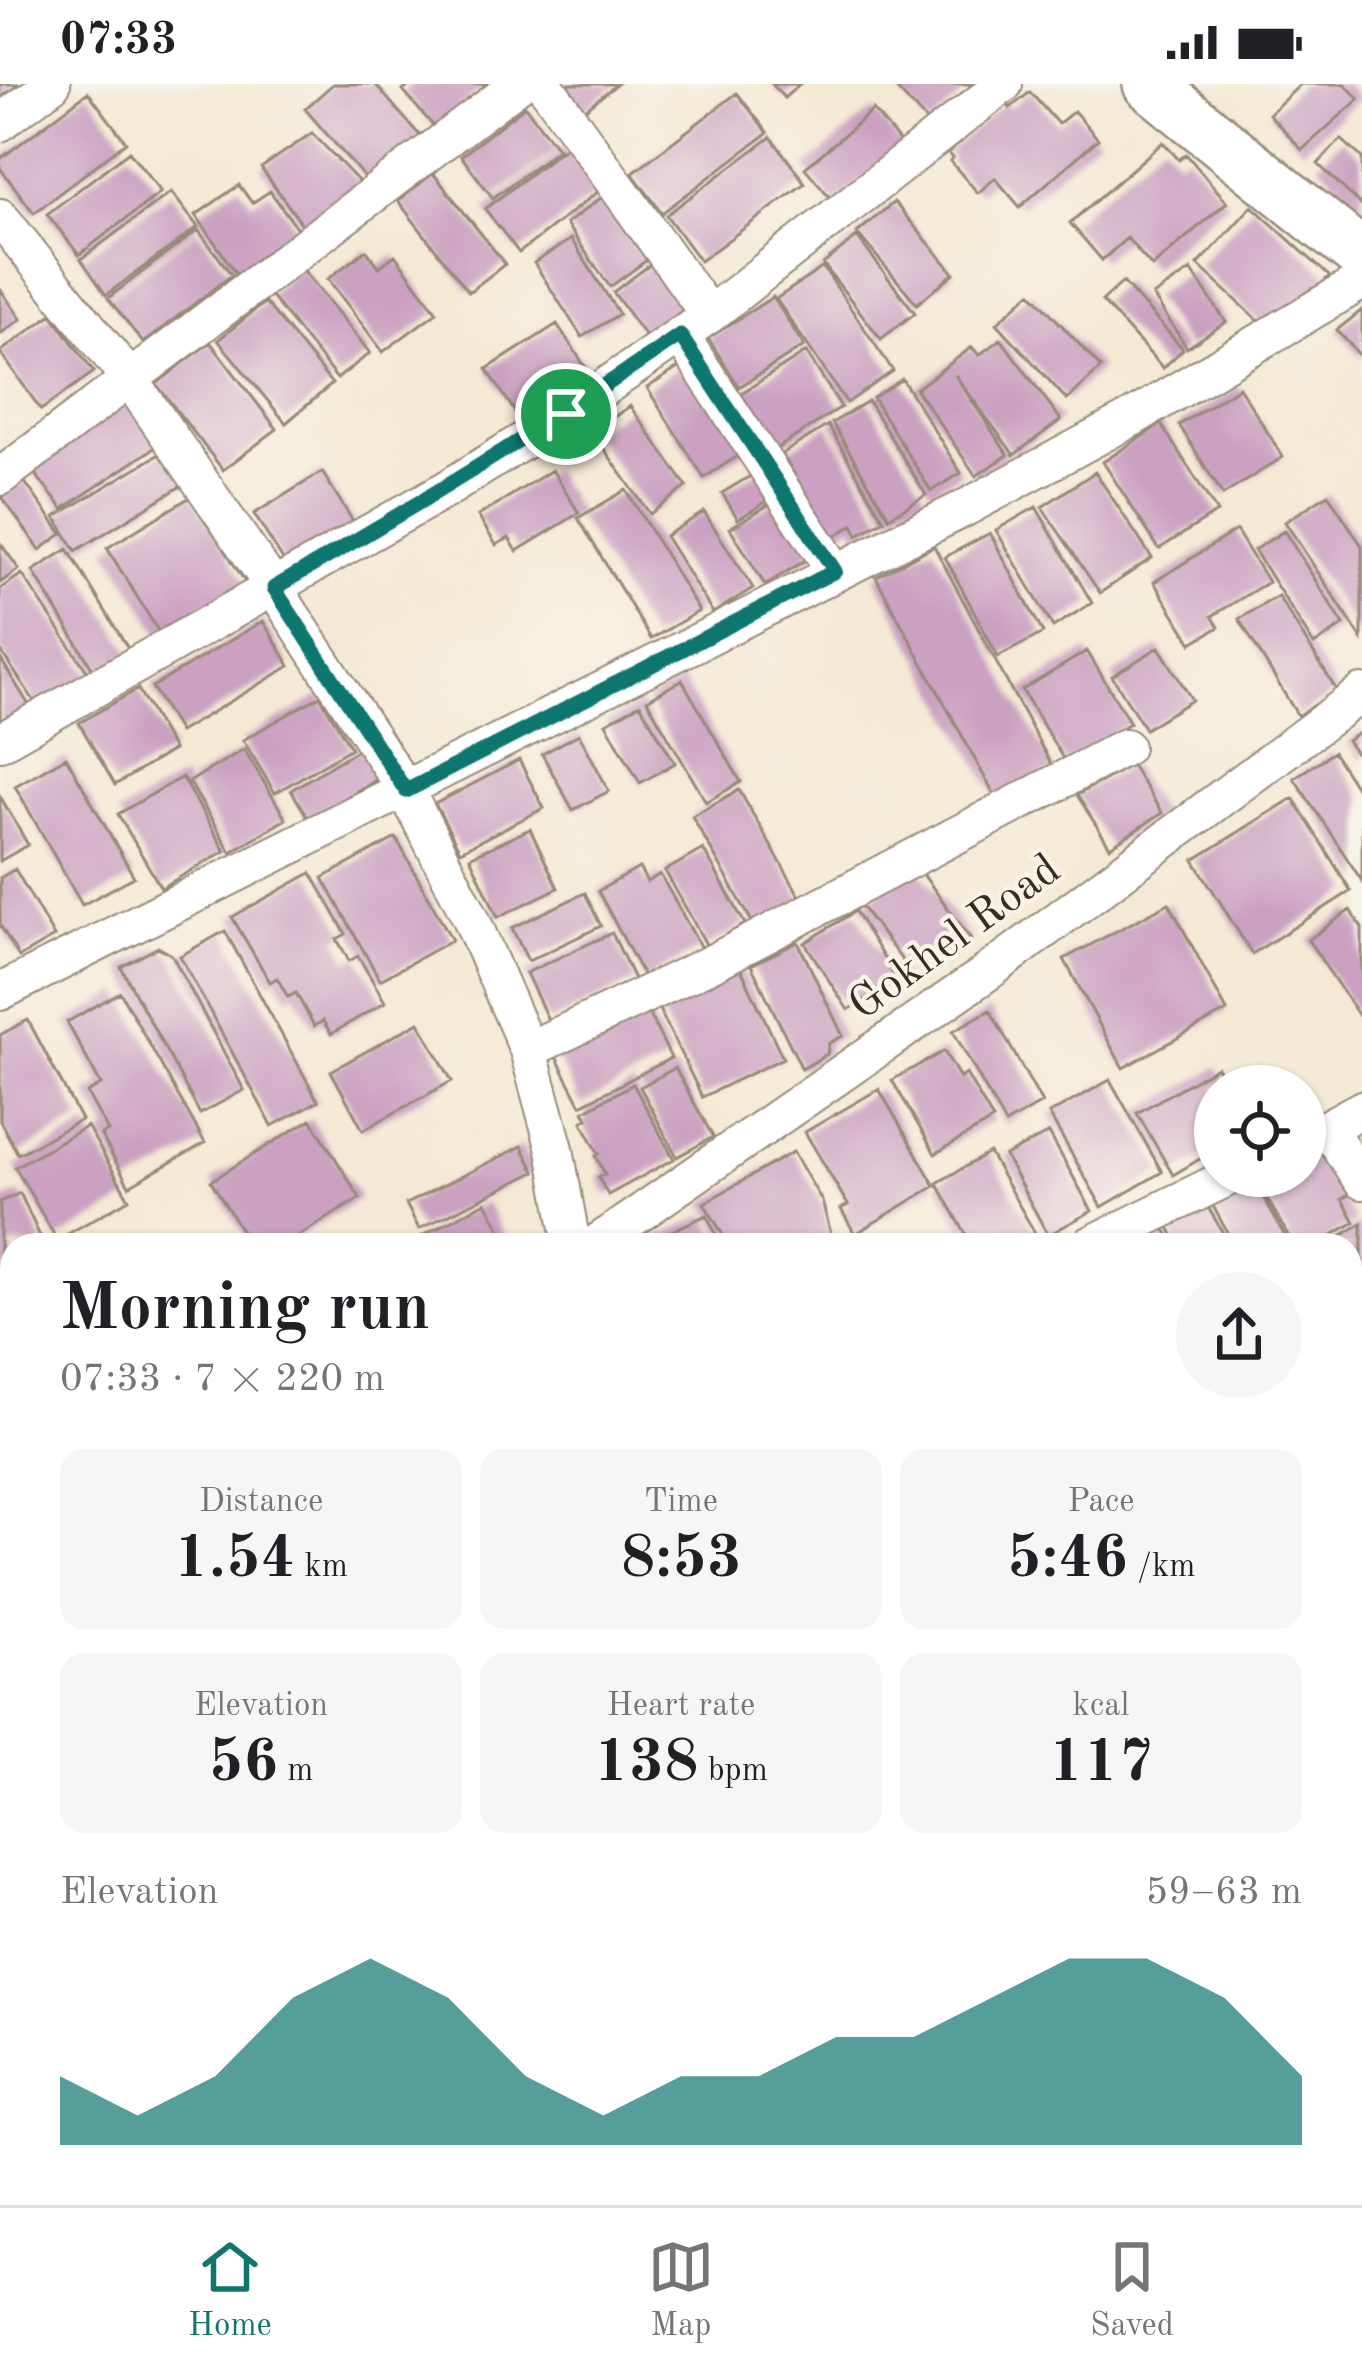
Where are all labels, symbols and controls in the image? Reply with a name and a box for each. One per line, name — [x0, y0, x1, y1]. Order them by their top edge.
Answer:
text: 07:33 — [60, 19, 177, 64]
pin — [515, 363, 617, 465]
icon: arrive — [533, 381, 599, 447]
street label: Gokhel Road — [842, 847, 1069, 1030]
map controls — [1194, 1065, 1326, 1197]
button: locate — [1194, 1065, 1326, 1197]
button: share — [1176, 1272, 1302, 1398]
text: Morning run — [60, 1278, 430, 1344]
text: 07:33 · 7 × 220 m — [60, 1360, 385, 1399]
text: Distance — [199, 1486, 323, 1519]
text: Time — [644, 1486, 718, 1519]
text: Pace — [1068, 1486, 1134, 1519]
text: 1.54 — [174, 1530, 295, 1590]
text: 8:53 — [620, 1530, 742, 1590]
text: 5:46 — [1007, 1530, 1128, 1590]
text: km — [295, 1551, 348, 1584]
text: /km — [1128, 1551, 1195, 1584]
text: Elevation — [194, 1690, 328, 1723]
text: Heart rate — [607, 1690, 755, 1723]
text: kcal — [1073, 1690, 1129, 1723]
text: 56 — [208, 1734, 278, 1794]
text: 138 — [594, 1734, 698, 1794]
text: 117 — [1049, 1734, 1153, 1794]
text: m — [278, 1755, 314, 1788]
text: bpm — [698, 1755, 768, 1788]
text: Elevation — [60, 1873, 219, 1912]
text: 59–63 m — [1145, 1873, 1302, 1912]
tab: Home — [188, 2234, 272, 2347]
tab: Map — [648, 2234, 714, 2347]
tab: Saved — [1090, 2234, 1174, 2347]

